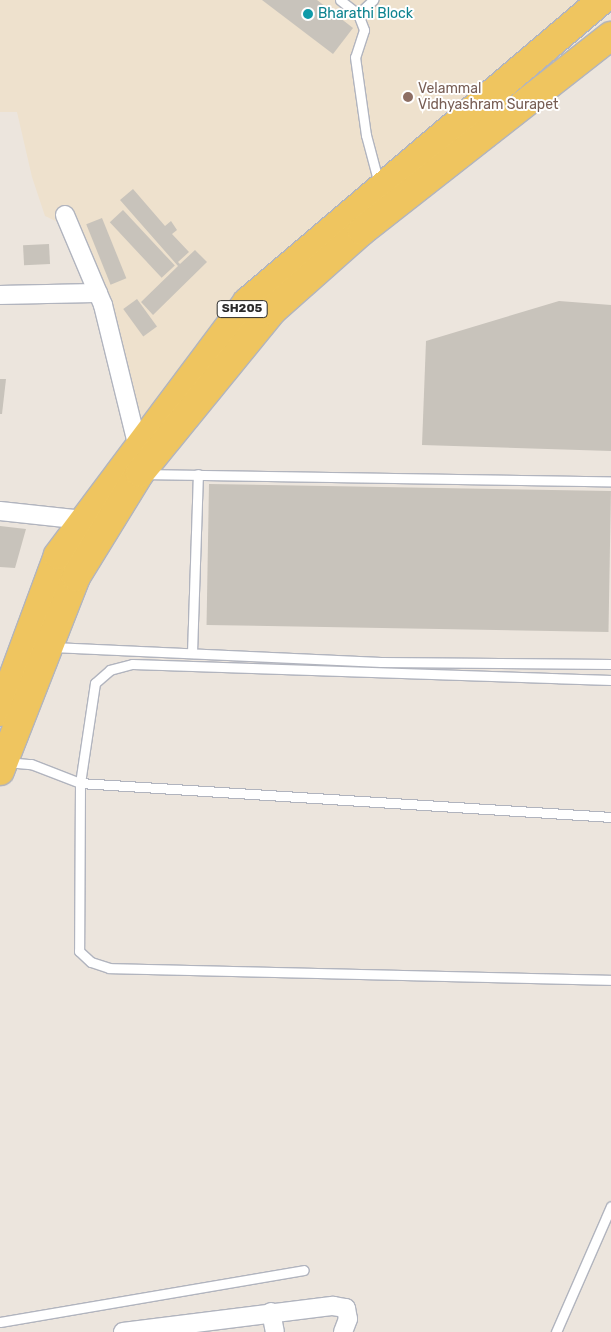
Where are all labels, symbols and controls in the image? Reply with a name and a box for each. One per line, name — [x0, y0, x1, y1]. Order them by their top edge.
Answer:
place label: Bharathi Block — [318, 6, 413, 22]
marker: Bharathi Block — [302, 8, 314, 20]
place label: Velammal Vidhyashram Surapet — [418, 81, 558, 114]
marker: Velammal Vidhyashram Surapet — [402, 91, 414, 103]
road number: SH205 — [216, 300, 268, 318]

